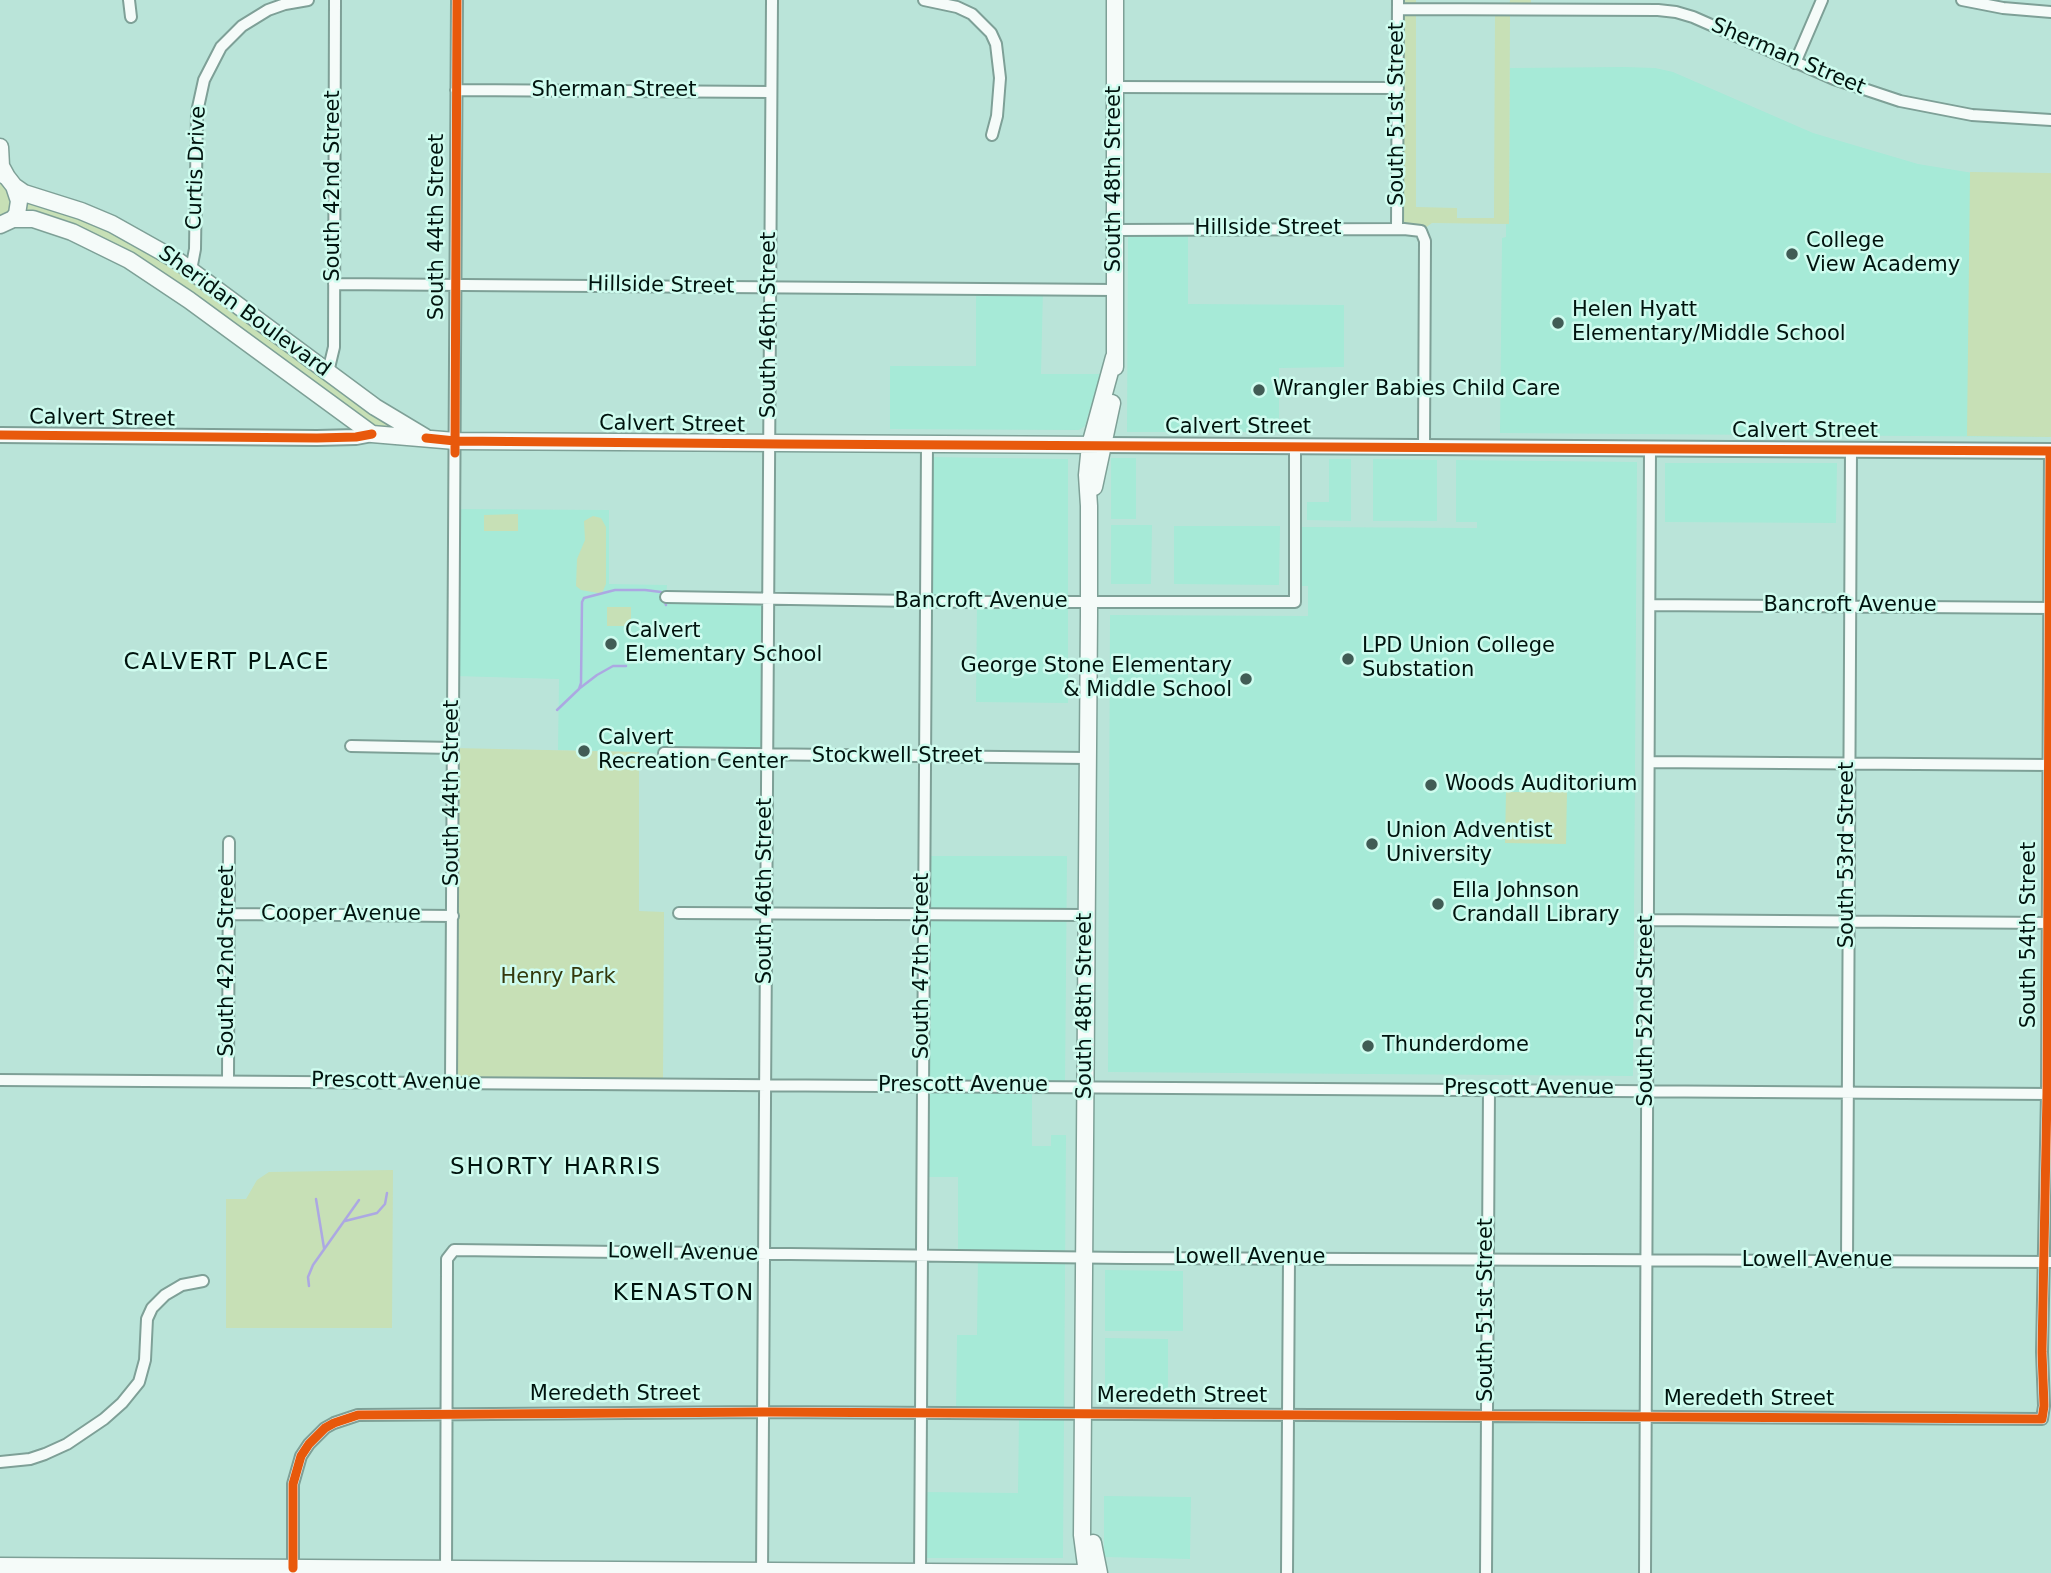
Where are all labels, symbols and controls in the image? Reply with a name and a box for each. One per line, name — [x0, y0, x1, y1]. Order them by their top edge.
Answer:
street label: Sherman Street — [1707, 13, 1869, 101]
street label: South 51st Street — [1385, 22, 1411, 206]
street label: Sherman Street — [532, 78, 696, 104]
street label: South 48th Street — [1102, 86, 1128, 272]
street label: South 42nd Street — [321, 90, 347, 282]
street label: Curtis Drive — [182, 105, 212, 231]
street label: South 44th Street — [425, 134, 451, 320]
street label: Hillside Street — [1195, 216, 1341, 242]
place label: College View Academy — [1806, 229, 1960, 279]
street label: South 46th Street — [757, 232, 783, 418]
street label: Sheridan Boulevard — [153, 241, 335, 383]
marker: College View Academy — [1784, 246, 1800, 262]
street label: Hillside Street — [587, 272, 735, 300]
place label: Helen Hyatt Elementary/Middle School — [1572, 298, 1846, 348]
marker: Helen Hyatt Elementary/Middle School — [1550, 315, 1566, 331]
place label: Wrangler Babies Child Care — [1273, 377, 1560, 403]
marker: Wrangler Babies Child Care — [1251, 382, 1267, 398]
street label: Calvert Street — [29, 405, 175, 433]
street label: Calvert Street — [599, 411, 745, 439]
street label: Calvert Street — [1165, 415, 1311, 441]
street label: Calvert Street — [1732, 419, 1878, 445]
street label: Bancroft Avenue — [894, 589, 1068, 615]
street label: Bancroft Avenue — [1763, 593, 1937, 619]
place label: Calvert Elementary School — [625, 619, 822, 669]
place label: LPD Union College Substation — [1362, 634, 1555, 684]
marker: Calvert Elementary School — [603, 636, 619, 652]
district label: CALVERT PLACE — [125, 649, 329, 677]
marker: LPD Union College Substation — [1340, 651, 1356, 667]
place label: George Stone Elementary & Middle School — [961, 654, 1232, 704]
marker: George Stone Elementary & Middle School — [1238, 671, 1254, 687]
street label: South 44th Street — [440, 700, 466, 886]
place label: Calvert Recreation Center — [598, 726, 788, 776]
marker: Calvert Recreation Center — [576, 743, 592, 759]
street label: Stockwell Street — [812, 744, 982, 770]
street label: South 53rd Street — [1835, 762, 1861, 948]
place label: Woods Auditorium — [1445, 772, 1637, 798]
marker: Woods Auditorium — [1423, 777, 1439, 793]
street label: South 46th Street — [753, 798, 779, 984]
place label: Union Adventist University — [1386, 819, 1553, 869]
marker: Union Adventist University — [1364, 836, 1380, 852]
street label: South 54th Street — [2017, 842, 2043, 1028]
street label: South 42nd Street — [215, 865, 241, 1057]
street label: South 47th Street — [910, 873, 936, 1059]
place label: Ella Johnson Crandall Library — [1452, 879, 1619, 929]
marker: Ella Johnson Crandall Library — [1430, 896, 1446, 912]
street label: Cooper Avenue — [261, 902, 421, 928]
street label: South 48th Street — [1073, 913, 1099, 1099]
street label: South 52nd Street — [1634, 915, 1660, 1107]
park label: Henry Park — [500, 965, 616, 991]
place label: Thunderdome — [1382, 1033, 1529, 1059]
marker: Thunderdome — [1360, 1038, 1376, 1054]
street label: Prescott Avenue — [311, 1068, 481, 1096]
street label: Prescott Avenue — [878, 1073, 1048, 1099]
street label: Prescott Avenue — [1444, 1076, 1614, 1102]
district label: SHORTY HARRIS — [452, 1154, 660, 1182]
street label: South 51st Street — [1474, 1218, 1500, 1402]
street label: Lowell Avenue — [607, 1239, 759, 1267]
street label: Lowell Avenue — [1175, 1245, 1325, 1271]
street label: Lowell Avenue — [1742, 1248, 1892, 1274]
district label: KENASTON — [614, 1280, 754, 1308]
street label: Meredeth Street — [530, 1382, 700, 1408]
street label: Meredeth Street — [1097, 1384, 1267, 1410]
street label: Meredeth Street — [1664, 1387, 1834, 1413]

